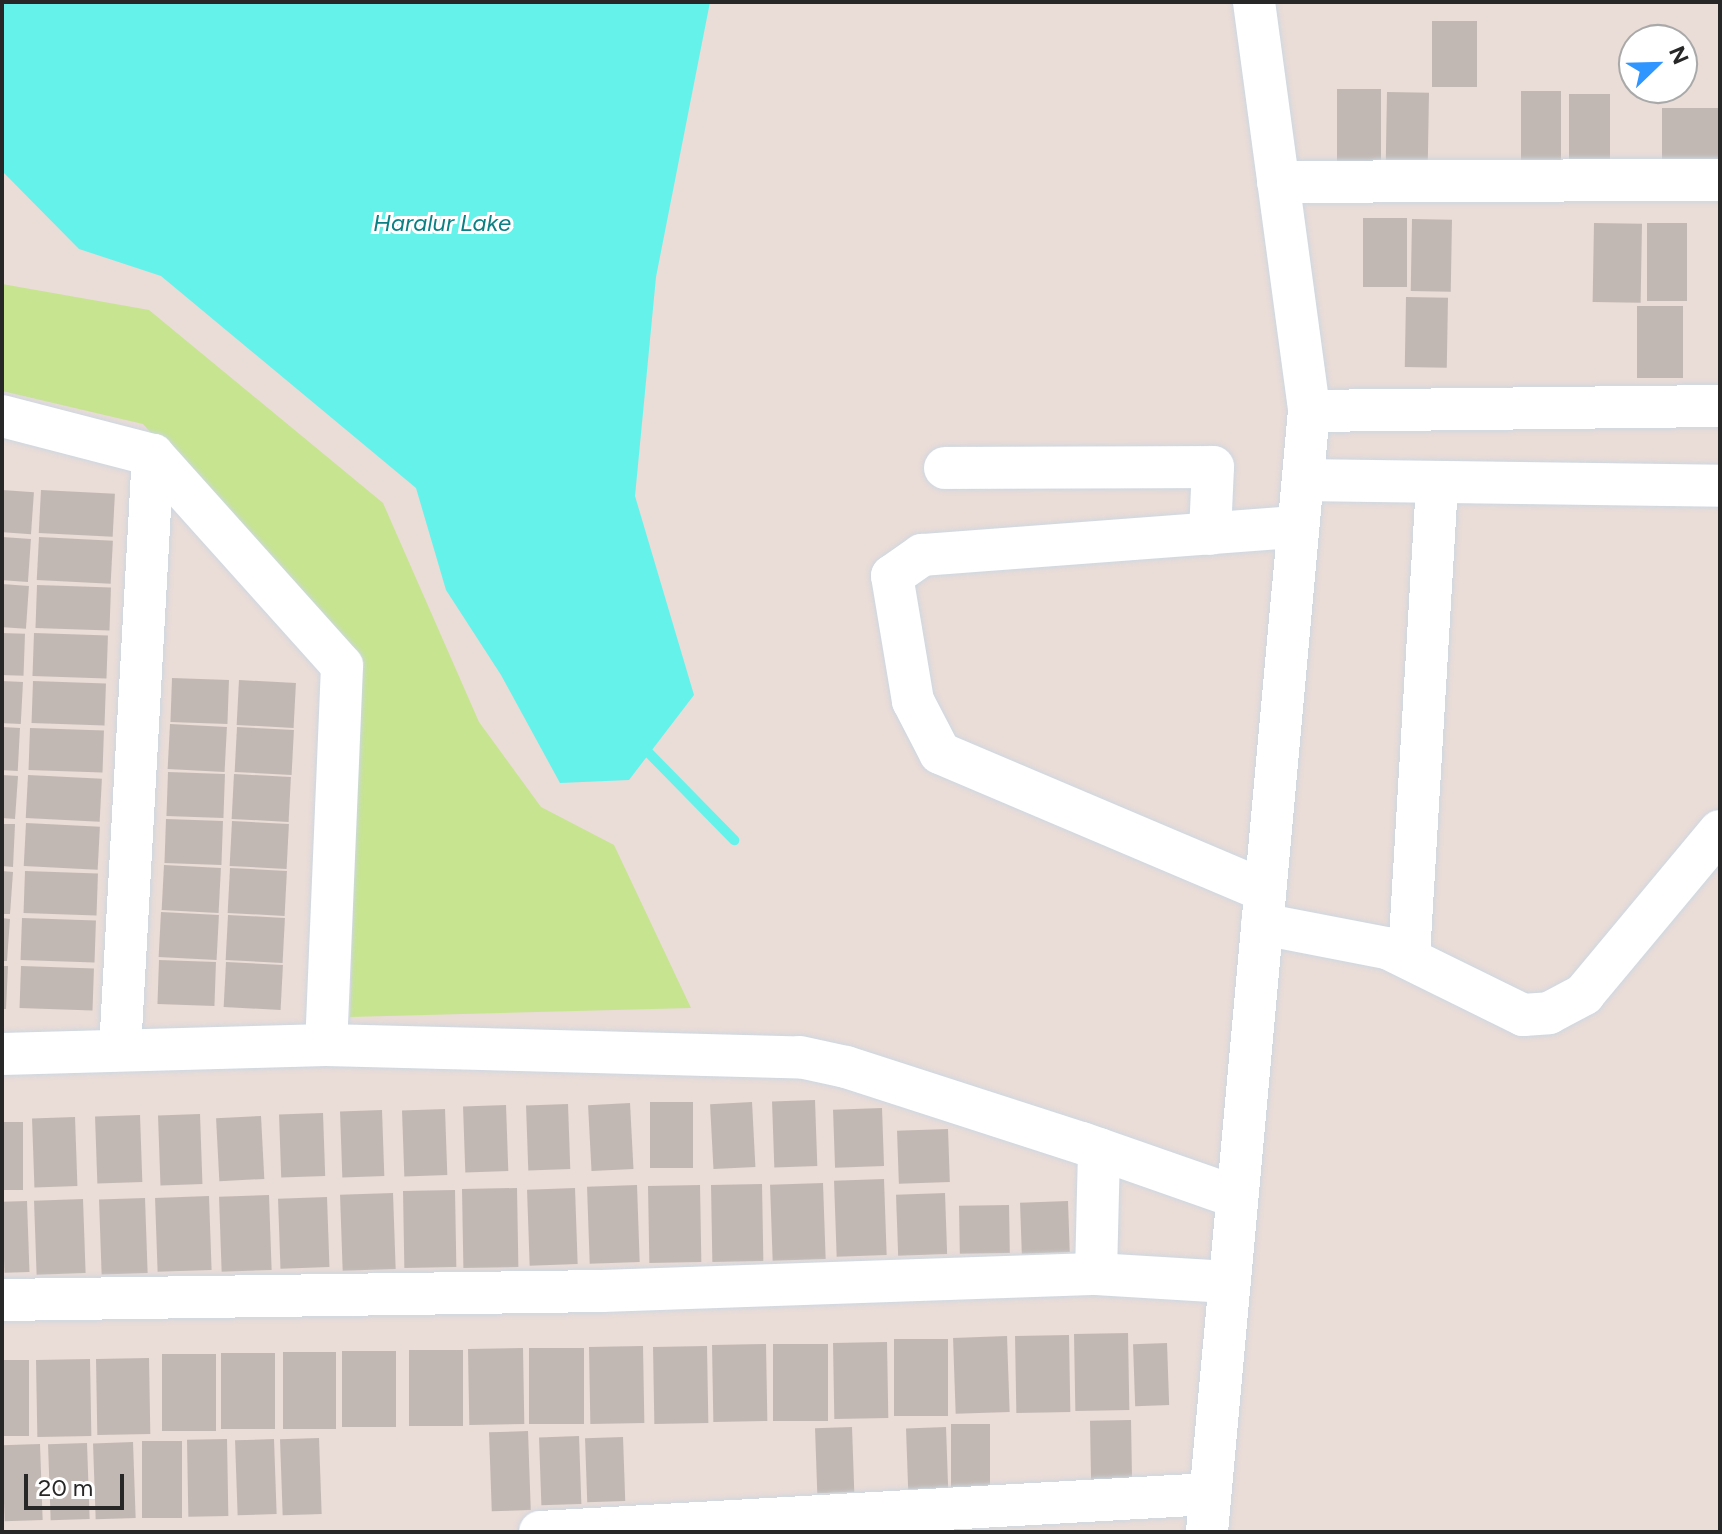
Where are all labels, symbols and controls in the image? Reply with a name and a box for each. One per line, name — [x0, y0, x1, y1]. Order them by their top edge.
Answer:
north arrow — [1618, 24, 1698, 104]
text: N — [1663, 42, 1694, 68]
water label: Haralur Lake — [373, 209, 511, 237]
scale bar — [28, 1458, 128, 1508]
text: 20 m — [38, 1473, 93, 1502]

